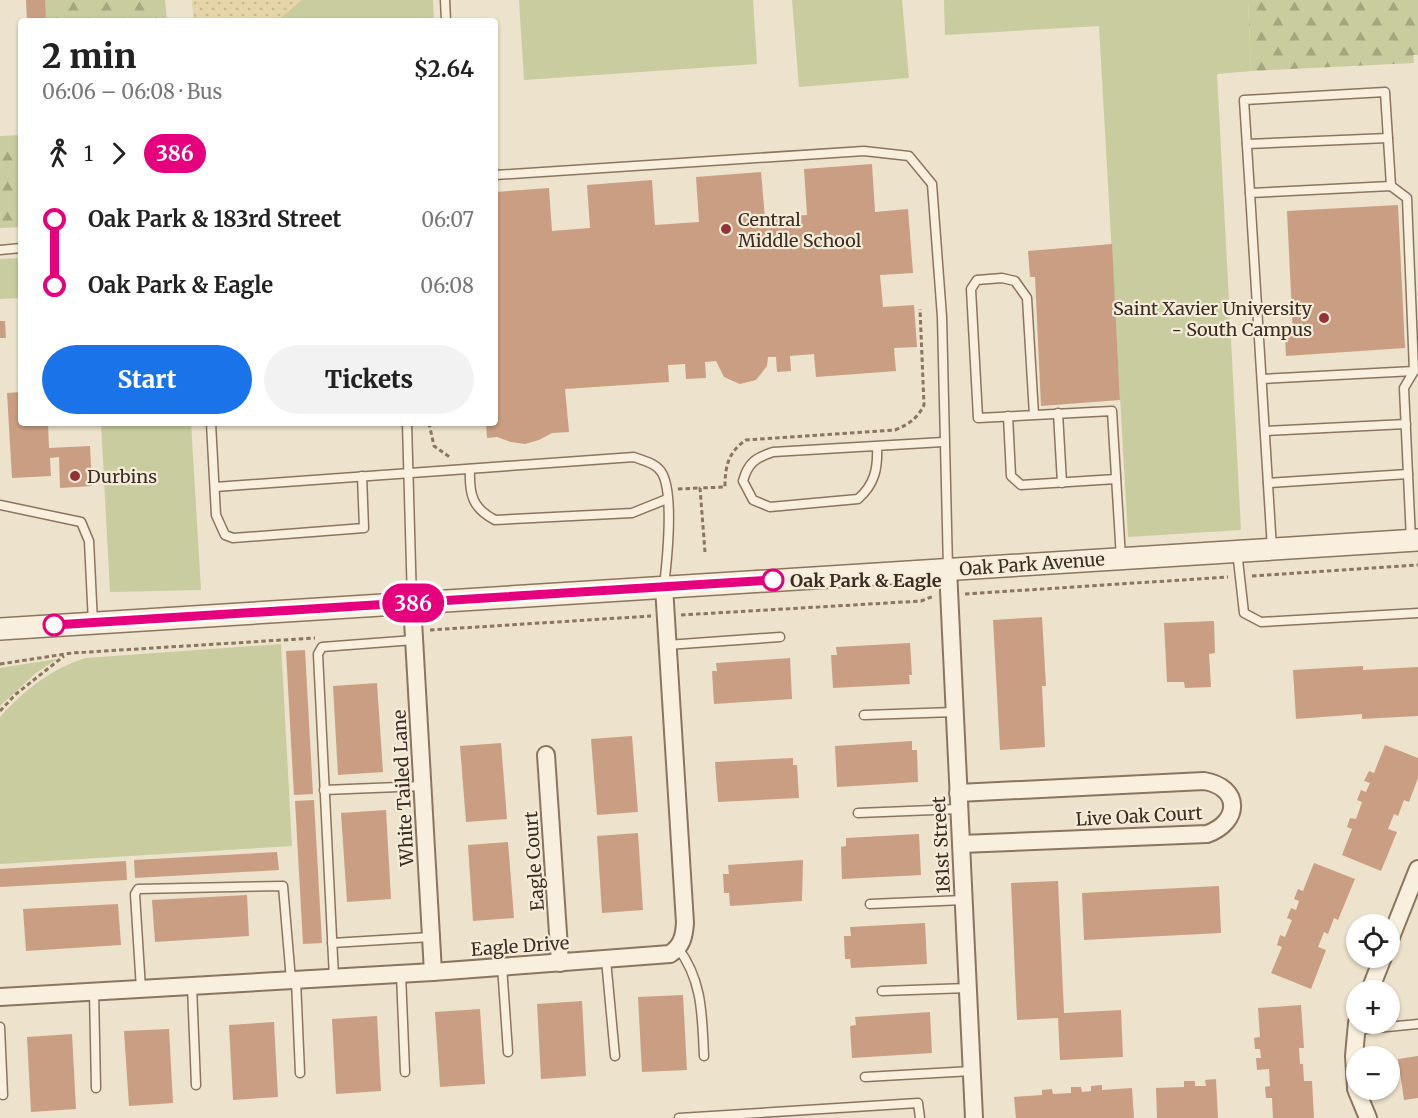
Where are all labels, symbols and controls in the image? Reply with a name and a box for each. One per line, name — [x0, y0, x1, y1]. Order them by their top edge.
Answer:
text: 2 min — [42, 36, 136, 77]
text: $2.64 — [414, 55, 474, 83]
text: 06:06 – 06:08 · Bus — [42, 79, 222, 104]
icon: walk — [42, 137, 75, 170]
icon: forward — [102, 137, 135, 170]
text: 386 — [156, 140, 194, 167]
text: 1 — [84, 141, 93, 166]
text: Oak Park & 183rd Street — [88, 205, 341, 233]
text: 06:07 — [421, 207, 474, 232]
place label: Central Middle School — [738, 208, 862, 252]
marker: Central Middle School — [719, 222, 733, 236]
text: Oak Park & Eagle — [88, 271, 273, 299]
text: 06:08 — [420, 273, 474, 298]
place label: Saint Xavier University - South Campus — [1113, 297, 1313, 341]
marker: Saint Xavier University - South Campus — [1317, 311, 1331, 325]
button: Start — [42, 345, 252, 414]
button: Tickets — [264, 345, 474, 414]
place label: Durbins — [87, 465, 157, 488]
marker: Durbins — [68, 469, 82, 483]
street label: Oak Park Avenue — [958, 547, 1106, 581]
marker: Oak Park & Eagle — [762, 569, 784, 591]
place label: Oak Park & Eagle — [790, 569, 942, 592]
line badge: 386 — [378, 584, 448, 622]
text: 386 — [394, 590, 432, 617]
unlabelled marker — [43, 614, 65, 636]
street label: White Tailed Lane — [387, 709, 419, 868]
street label: 181st Street — [927, 796, 955, 894]
street label: Live Oak Court — [1075, 801, 1203, 831]
street label: Eagle Court — [519, 810, 549, 912]
map controls — [1346, 914, 1400, 1100]
button: locate — [1346, 914, 1400, 968]
street label: Eagle Drive — [470, 931, 570, 961]
button: + — [1346, 980, 1400, 1034]
button: − — [1346, 1046, 1400, 1100]

